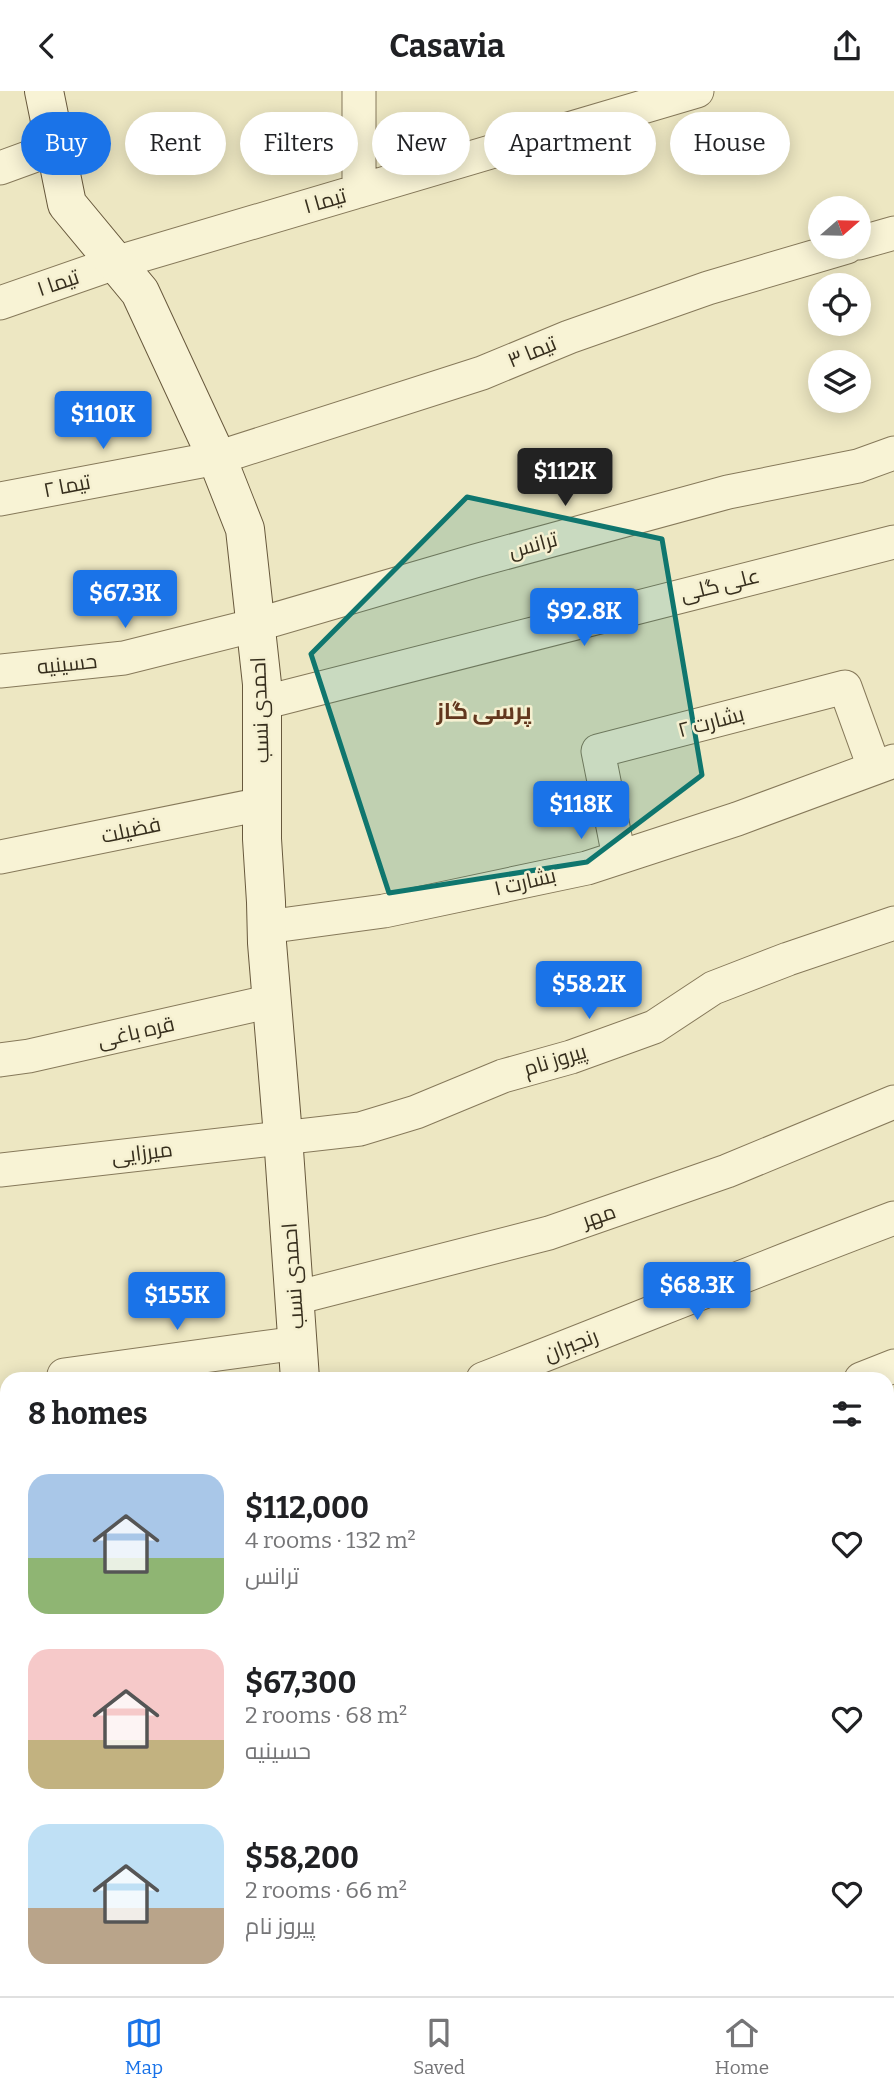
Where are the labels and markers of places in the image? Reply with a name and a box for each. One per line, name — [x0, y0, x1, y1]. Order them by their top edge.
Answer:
pin: $110K — [54, 391, 152, 451]
pin: $112K — [516, 449, 614, 508]
pin: $67.3K — [68, 571, 182, 630]
pin: $92.8K — [527, 589, 641, 648]
pin: $118K — [532, 781, 630, 841]
pin: $58.2K — [532, 961, 646, 1021]
pin: $68.3K — [640, 1263, 754, 1322]
pin: $155K — [128, 1273, 226, 1332]

